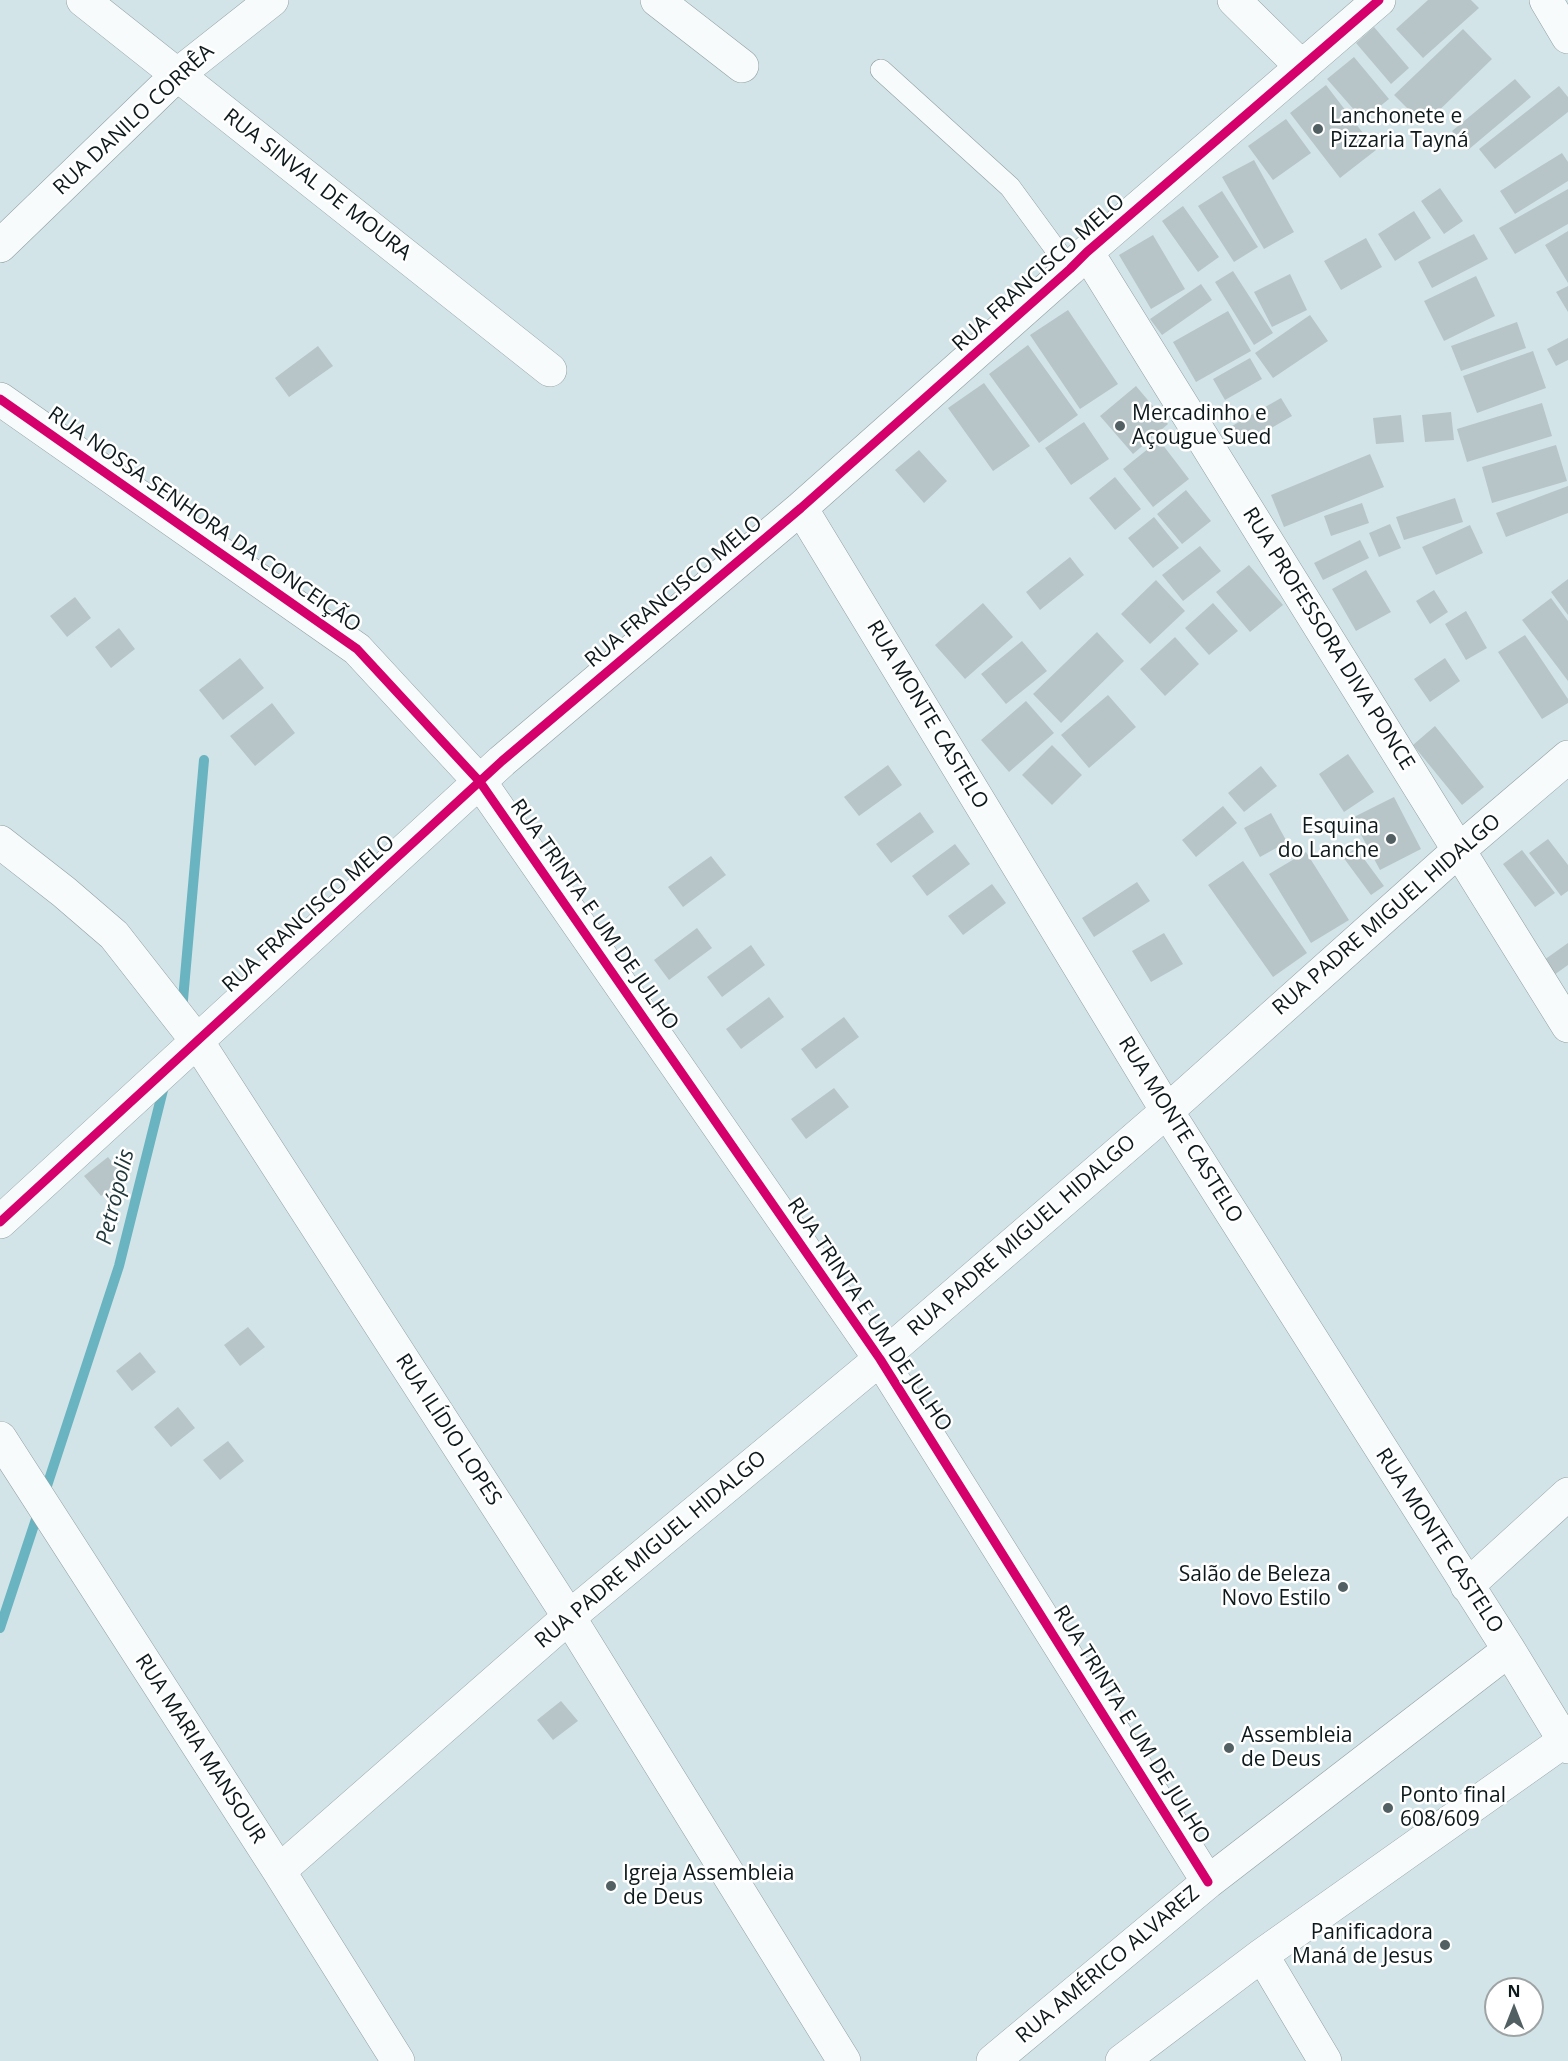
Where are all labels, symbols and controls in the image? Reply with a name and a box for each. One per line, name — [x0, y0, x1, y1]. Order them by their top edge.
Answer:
street label: RUA DANILO CORRÊA — [48, 39, 220, 201]
street label: RUA SINVAL DE MOURA — [218, 104, 416, 266]
place label: Lanchonete e Pizzaria Tayná — [1330, 104, 1469, 154]
marker: Lanchonete e Pizzaria Tayná — [1311, 122, 1325, 136]
street label: RUA FRANCISCO MELO — [948, 189, 1130, 357]
place label: Mercadinho e Açougue Sued — [1132, 401, 1271, 451]
street label: RUA NOSSA SENHORA DA CONCEIÇÃO — [43, 402, 365, 638]
marker: Mercadinho e Açougue Sued — [1113, 419, 1127, 433]
street label: RUA PROFESSORA DIVA PONCE — [1237, 503, 1419, 775]
street label: RUA FRANCISCO MELO — [580, 511, 768, 673]
street label: RUA MONTE CASTELO — [861, 616, 993, 814]
street label: RUA TRINTA E UM DE JULHO — [504, 795, 684, 1035]
street label: RUA PADRE MIGUEL HIDALGO — [1268, 809, 1506, 1021]
place label: Esquina do Lanche — [1278, 814, 1379, 864]
street label: RUA FRANCISCO MELO — [218, 830, 400, 998]
marker: Esquina do Lanche — [1384, 832, 1398, 846]
street label: RUA MONTE CASTELO — [1112, 1032, 1248, 1228]
street label: RUA PADRE MIGUEL HIDALGO — [903, 1130, 1141, 1342]
water label: Petrópolis — [91, 1147, 141, 1247]
street label: RUA TRINTA E UM DE JULHO — [781, 1193, 957, 1437]
street label: RUA ILÍDIO LOPES — [390, 1349, 506, 1511]
street label: RUA MONTE CASTELO — [1370, 1444, 1508, 1638]
street label: RUA PADRE MIGUEL HIDALGO — [530, 1446, 772, 1654]
place label: Salão de Beleza Novo Estilo — [1179, 1562, 1331, 1612]
marker: Salão de Beleza Novo Estilo — [1336, 1580, 1350, 1594]
street label: RUA TRINTA E UM DE JULHO — [1047, 1601, 1215, 1849]
street label: RUA MARIA MANSOUR — [129, 1650, 271, 1848]
place label: Assembleia de Deus — [1241, 1723, 1352, 1773]
marker: Assembleia de Deus — [1222, 1741, 1236, 1755]
place label: Ponto final 608/609 — [1400, 1783, 1506, 1833]
marker: Ponto final 608/609 — [1381, 1801, 1395, 1815]
place label: Igreja Assembleia de Deus — [623, 1861, 795, 1911]
marker: Igreja Assembleia de Deus — [604, 1879, 618, 1893]
street label: RUA AMÉRICO ALVAREZ — [1011, 1881, 1205, 2049]
place label: Panificadora Maná de Jesus — [1292, 1920, 1433, 1970]
marker: Panificadora Maná de Jesus — [1438, 1938, 1452, 1952]
north arrow — [1484, 1977, 1544, 2037]
text: N — [1507, 1980, 1521, 2002]

